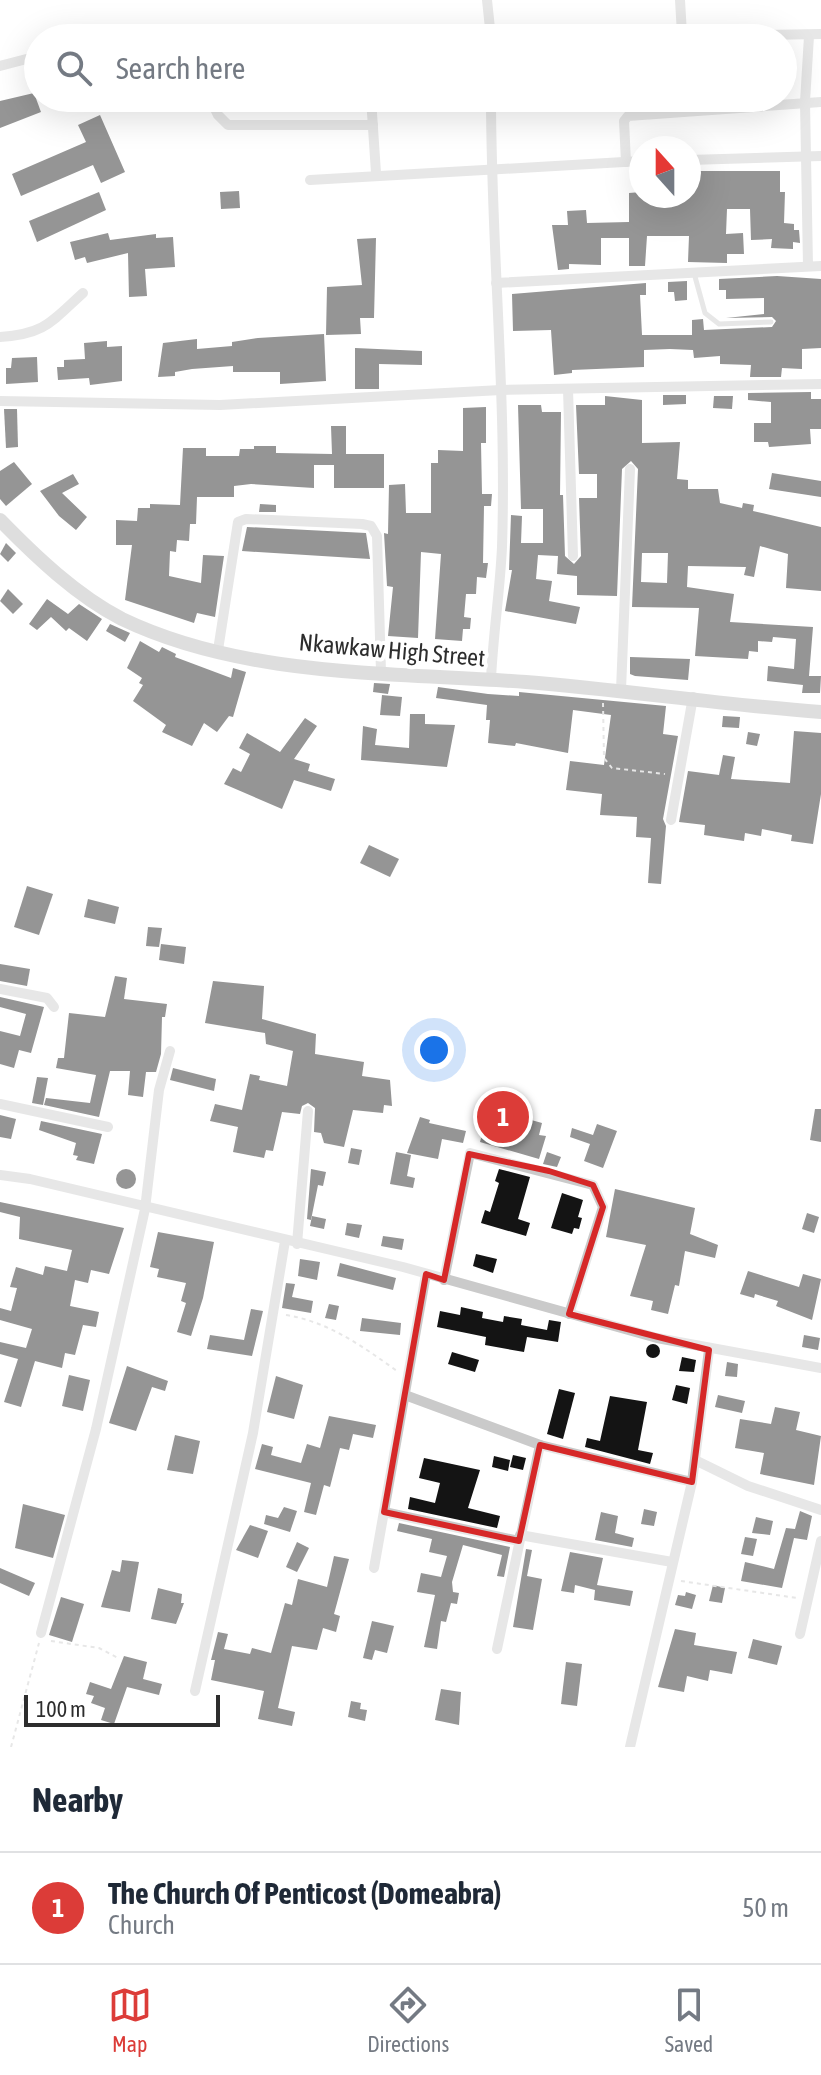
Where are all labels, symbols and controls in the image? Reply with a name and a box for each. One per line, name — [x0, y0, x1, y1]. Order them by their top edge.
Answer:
search box — [24, 24, 797, 112]
icon: search — [52, 46, 96, 90]
text: Search here — [116, 51, 245, 85]
north arrow — [629, 136, 701, 208]
street label: Nkawkaw High Street — [298, 628, 486, 672]
your location — [414, 1030, 454, 1070]
pin: 1 — [477, 1087, 529, 1147]
scale bar — [24, 1691, 220, 1727]
text: 100 m — [36, 1696, 86, 1722]
text: Nearby — [32, 1780, 123, 1819]
text: The Church Of Penticost (Domeabra) — [108, 1876, 501, 1910]
text: 1 — [52, 1893, 64, 1923]
text: 50 m — [742, 1893, 789, 1923]
text: Church — [108, 1910, 175, 1940]
tab: Map — [108, 1983, 152, 2057]
tab: Directions — [367, 1983, 449, 2057]
tab: Saved — [665, 1983, 713, 2057]

